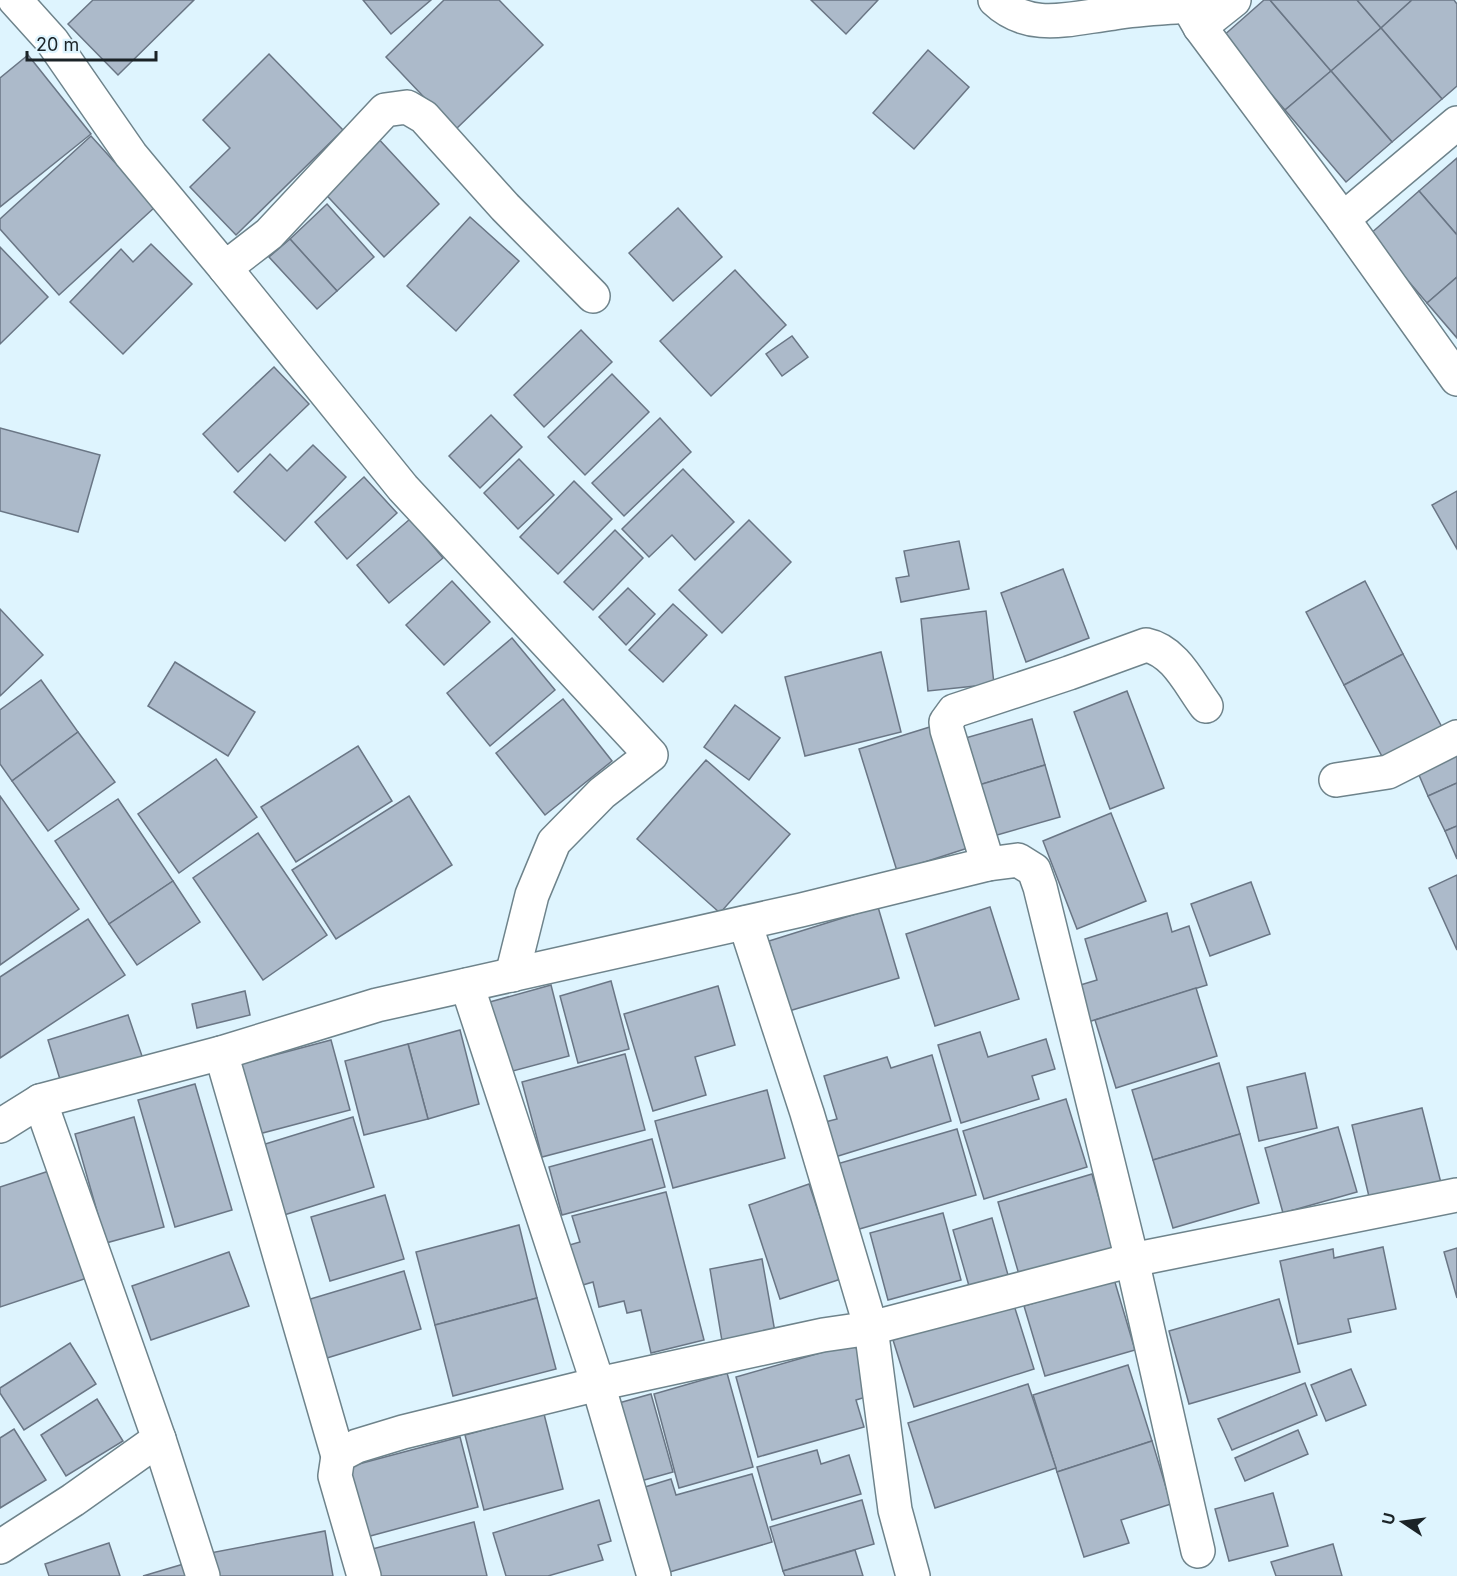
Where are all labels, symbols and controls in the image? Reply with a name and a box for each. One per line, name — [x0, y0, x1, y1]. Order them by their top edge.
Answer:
scale bar — [27, 24, 156, 62]
text: 20 m — [36, 34, 79, 55]
north arrow — [1373, 1492, 1433, 1552]
text: U — [1377, 1511, 1399, 1527]

